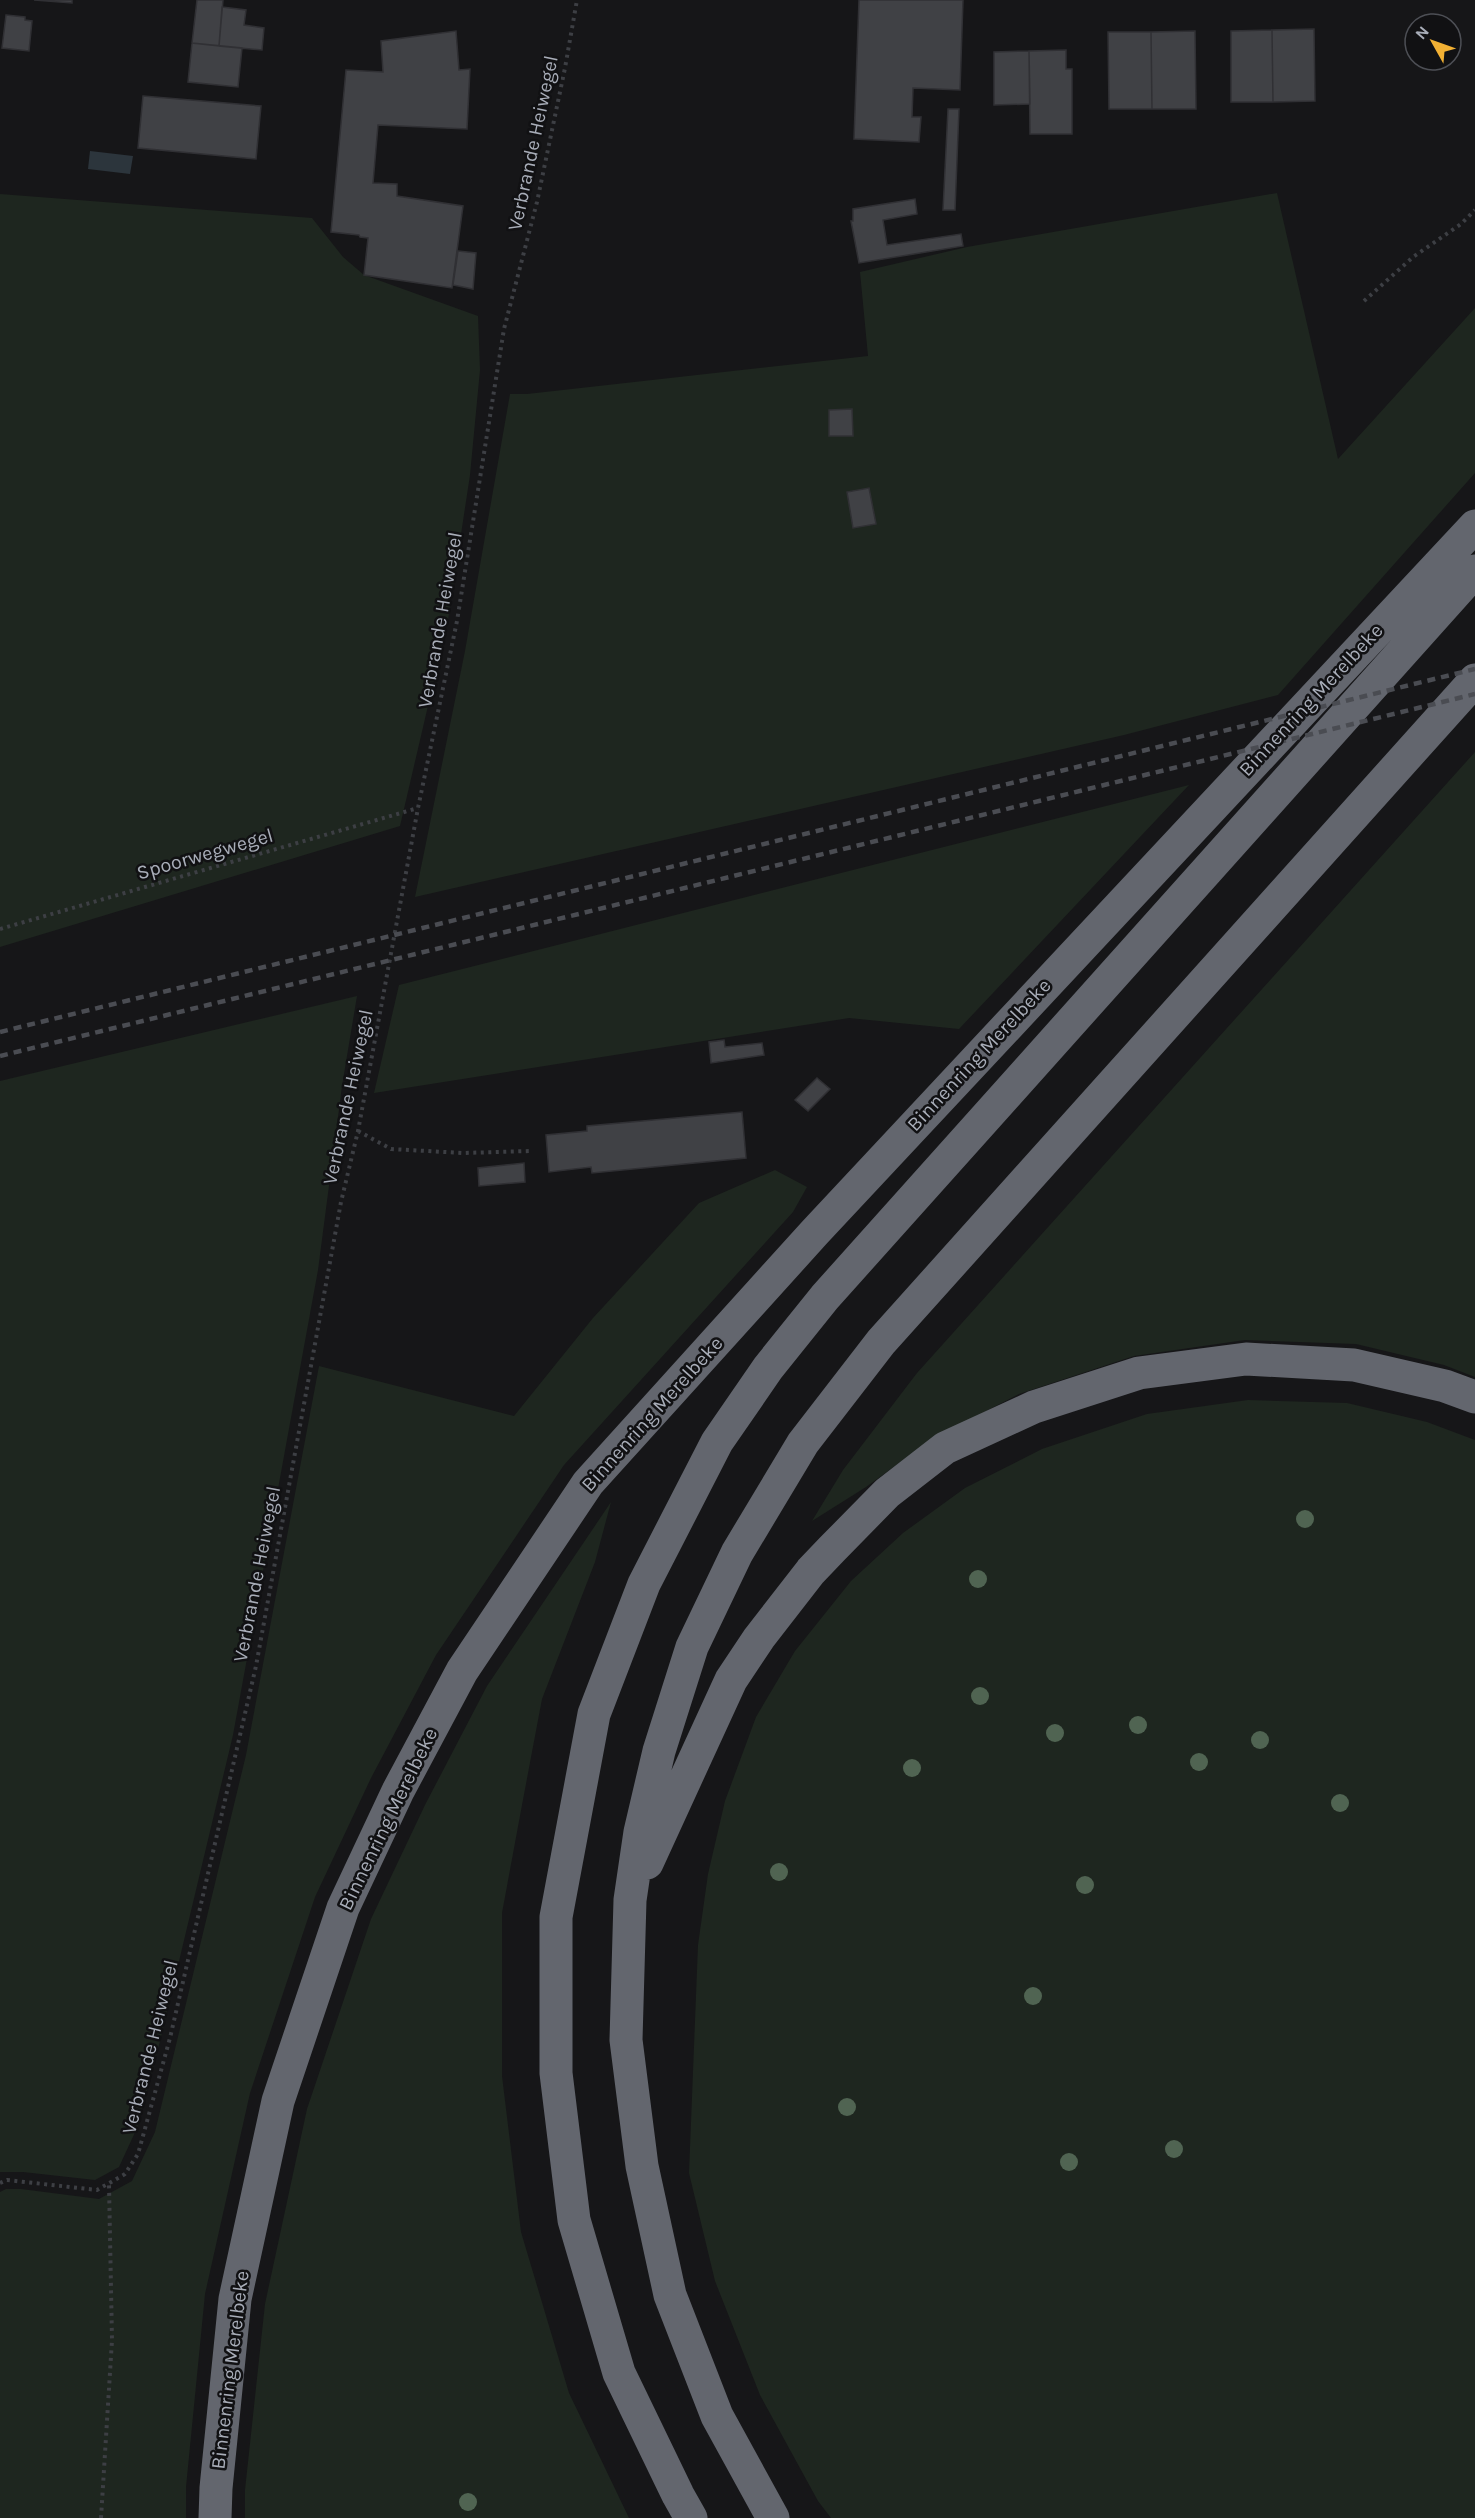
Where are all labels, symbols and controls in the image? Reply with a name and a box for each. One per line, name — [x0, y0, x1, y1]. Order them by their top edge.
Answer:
north arrow — [1403, 12, 1463, 72]
text: N — [1411, 22, 1433, 43]
street label: Verbrande Heiwegel — [503, 53, 563, 233]
street label: Verbrande Heiwegel — [413, 530, 467, 710]
street label: Binnenring Merelbeke — [1234, 619, 1388, 781]
street label: Spoorwegwegel — [134, 824, 276, 884]
street label: Binnenring Merelbeke — [902, 974, 1056, 1136]
street label: Verbrande Heiwegel — [318, 1007, 378, 1187]
street label: Binnenring Merelbeke — [576, 1332, 728, 1496]
street label: Verbrande Heiwegel — [229, 1484, 285, 1664]
street label: Binnenring Merelbeke — [334, 1724, 442, 1914]
street label: Verbrande Heiwegel — [117, 1958, 183, 2136]
street label: Binnenring Merelbeke — [206, 2269, 254, 2471]

